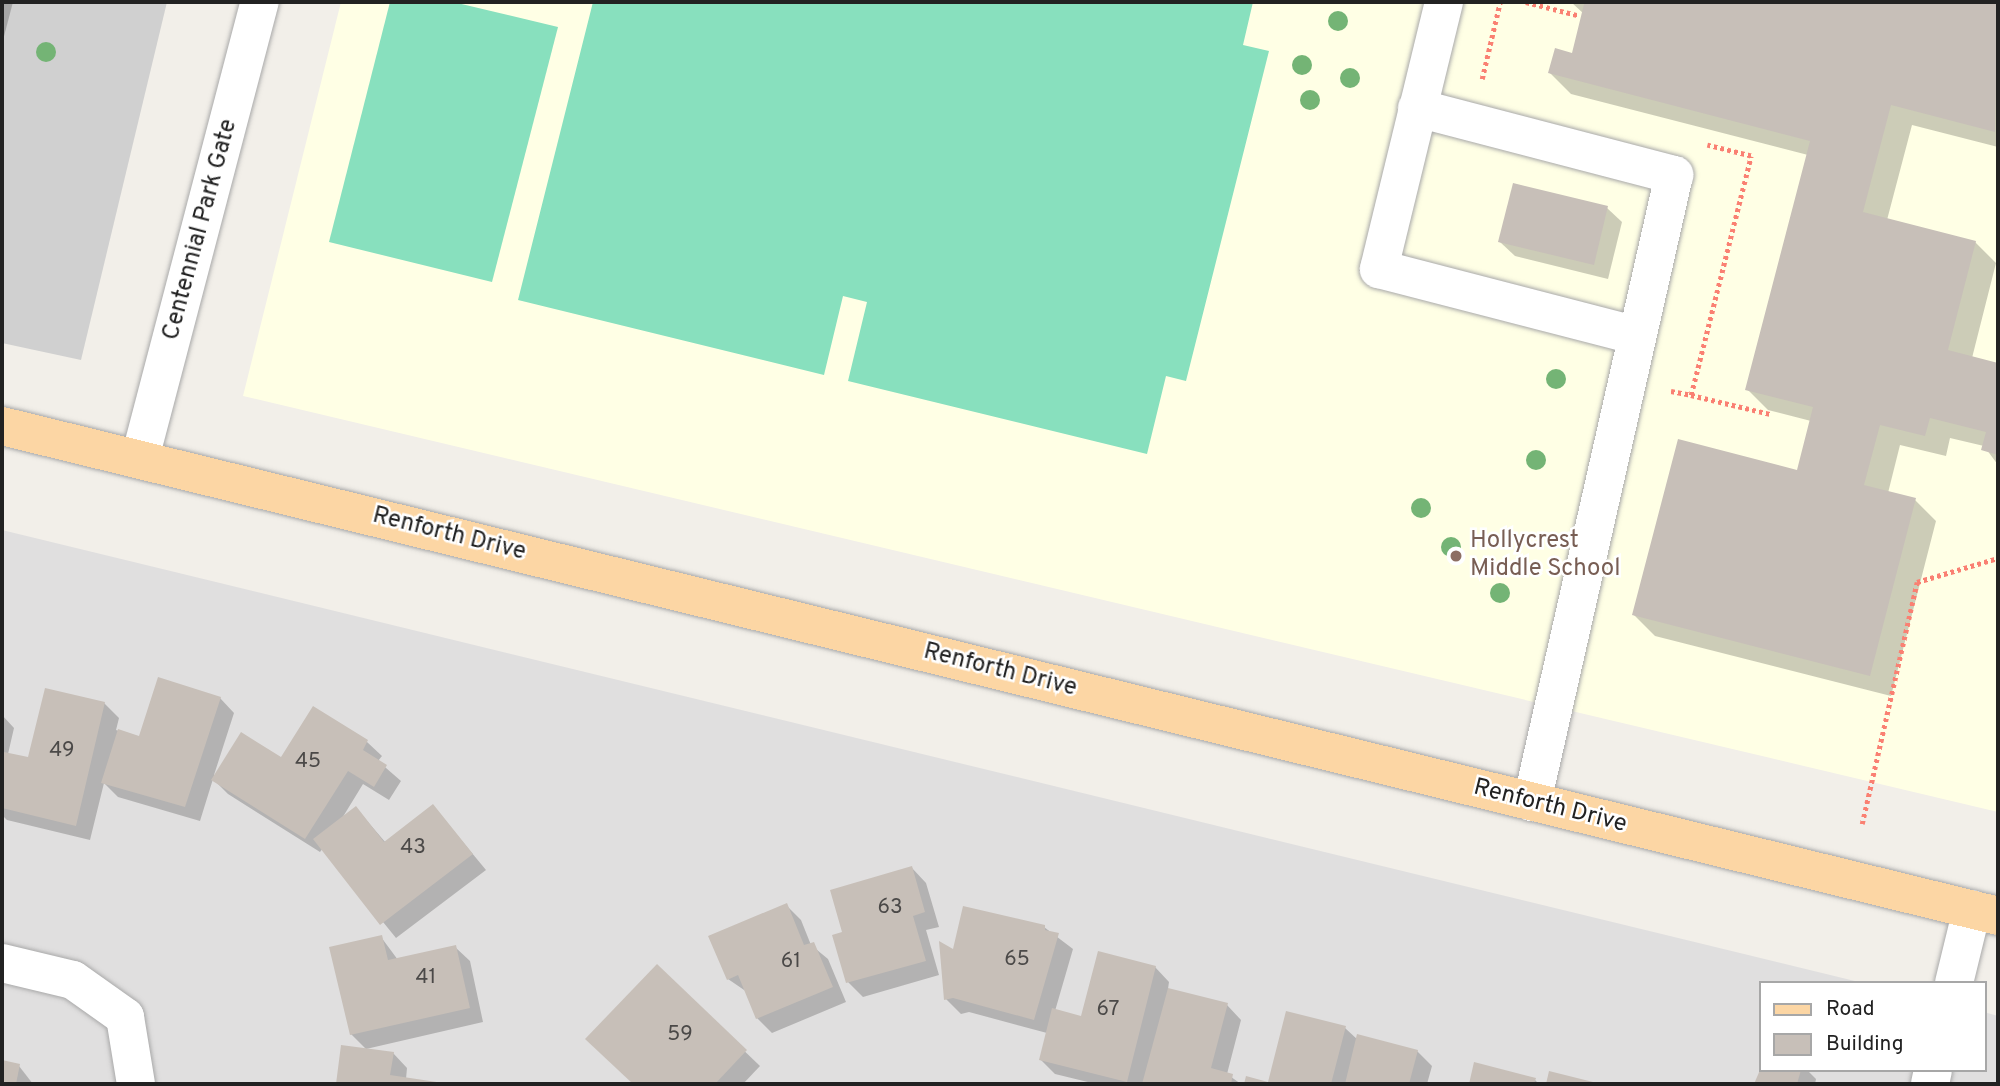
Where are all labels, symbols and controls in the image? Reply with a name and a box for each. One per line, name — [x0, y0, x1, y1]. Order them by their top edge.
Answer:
street label: Centennial Park Gate — [158, 116, 244, 344]
street label: Renforth Drive — [369, 502, 529, 568]
place label: Hollycrest Middle School — [1470, 528, 1620, 584]
marker: Hollycrest Middle School — [1448, 548, 1464, 564]
street label: Renforth Drive — [920, 638, 1080, 704]
house number: 49 — [49, 738, 75, 764]
house number: 45 — [295, 749, 321, 775]
street label: Renforth Drive — [1470, 774, 1630, 840]
house number: 43 — [400, 835, 426, 861]
house number: 63 — [877, 895, 903, 921]
house number: 65 — [1004, 947, 1030, 973]
house number: 61 — [781, 949, 801, 975]
house number: 41 — [416, 965, 436, 991]
legend — [1758, 981, 1986, 1072]
text: Road — [1826, 996, 1875, 1023]
house number: 67 — [1096, 997, 1120, 1023]
house number: 59 — [667, 1022, 693, 1048]
text: Building — [1826, 1031, 1904, 1058]

